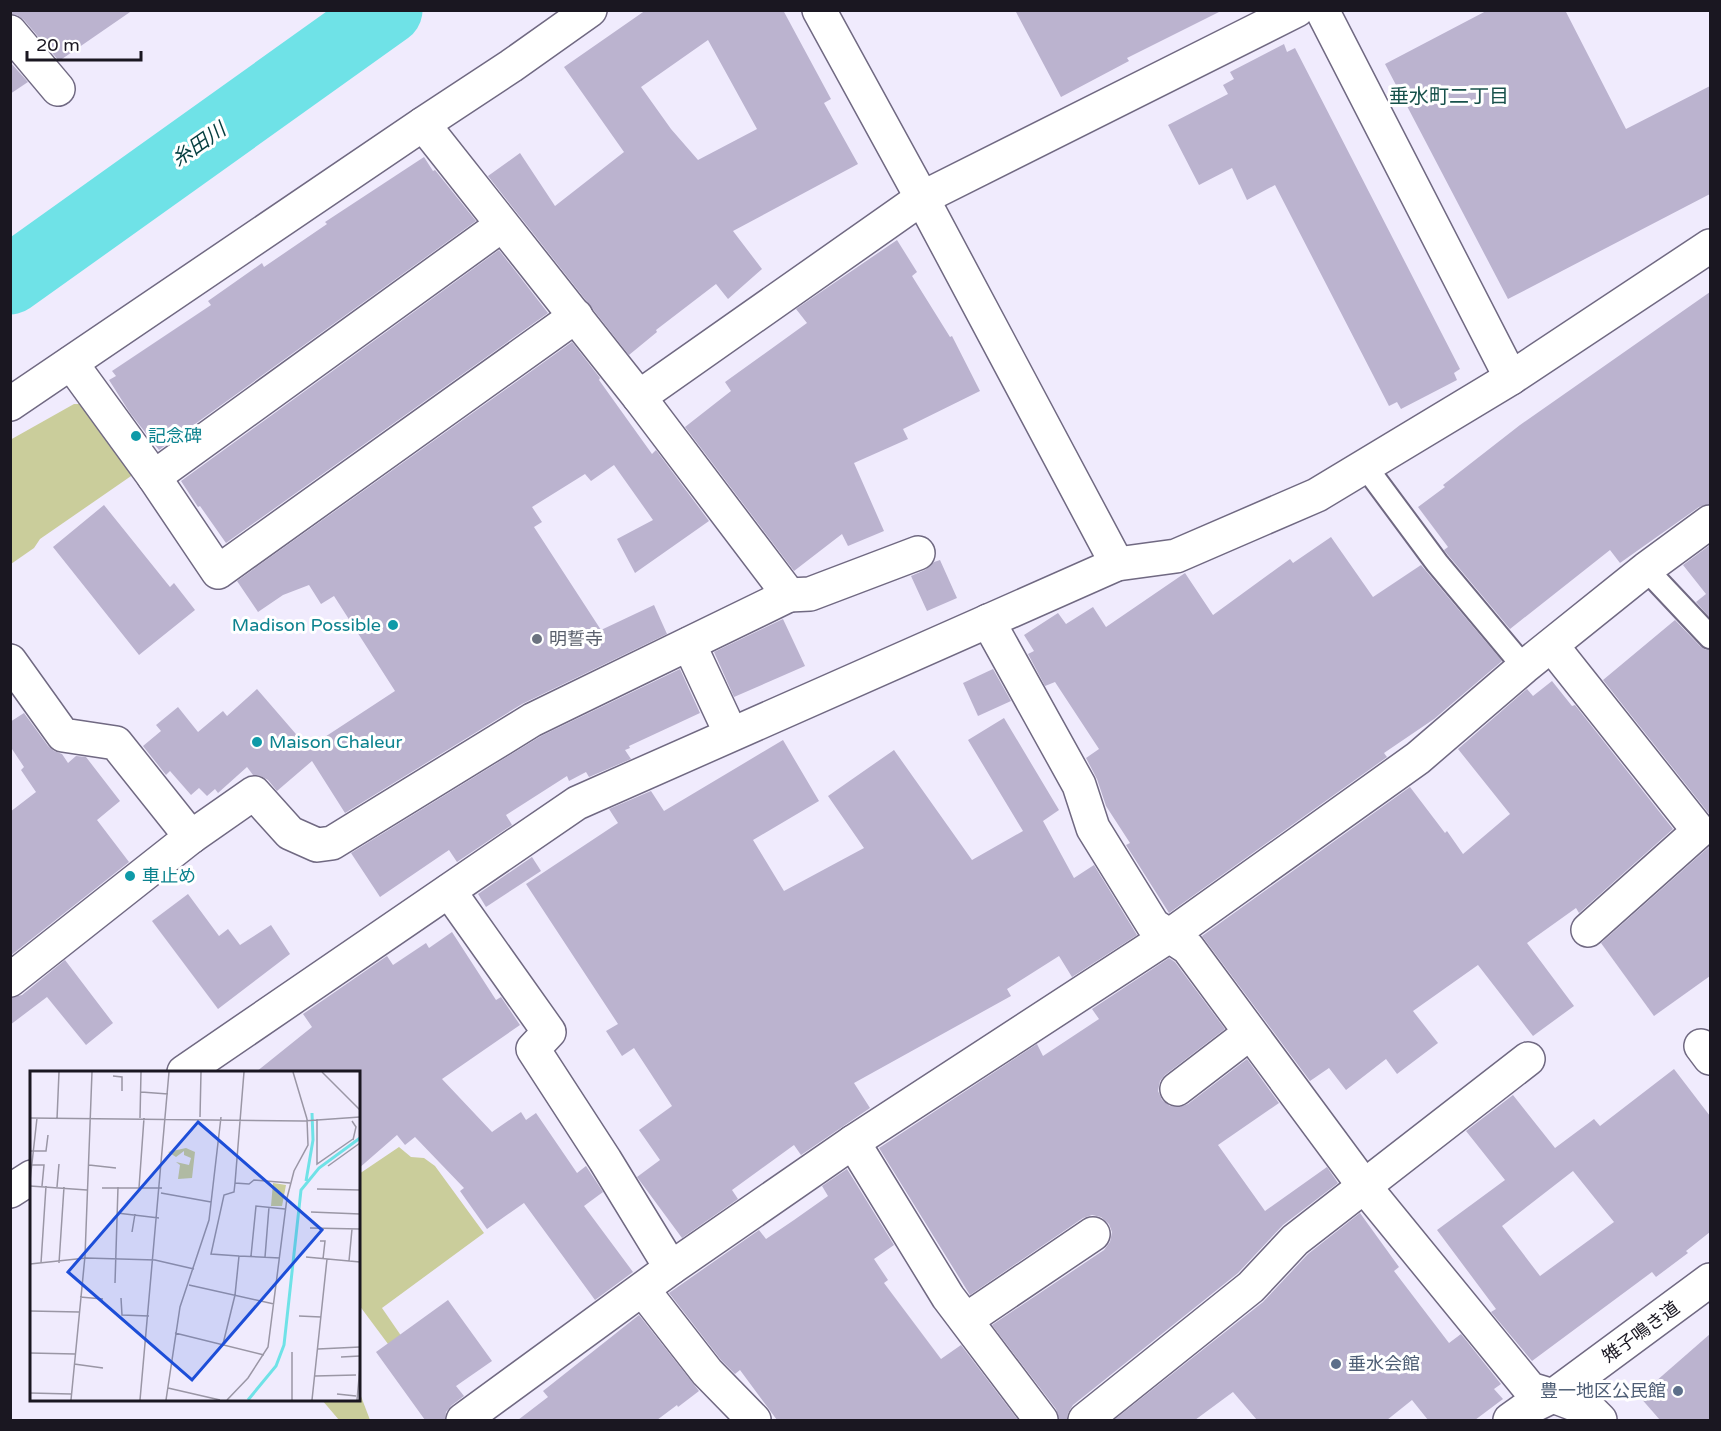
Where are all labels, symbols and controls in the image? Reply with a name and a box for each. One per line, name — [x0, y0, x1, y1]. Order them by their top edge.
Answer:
scale bar — [27, 24, 141, 62]
text: 20 m — [36, 34, 80, 56]
district label: 垂水町二丁目 — [1389, 85, 1509, 109]
water label: 糸田川 — [168, 117, 232, 172]
place label: 記念碑 — [148, 425, 202, 447]
marker: 記念碑 — [129, 429, 143, 443]
place label: Madison Possible — [232, 614, 381, 636]
marker: Madison Possible — [386, 618, 400, 632]
place label: 明誓寺 — [549, 628, 603, 650]
marker: 明誓寺 — [530, 632, 544, 646]
place label: Maison Chaleur — [269, 731, 402, 753]
marker: Maison Chaleur — [250, 735, 264, 749]
place label: 車止め — [142, 865, 196, 887]
marker: 車止め — [123, 869, 137, 883]
inset map — [30, 1071, 360, 1401]
street label: 雉子鳴き道 — [1598, 1297, 1684, 1367]
place label: 垂水会館 — [1348, 1353, 1420, 1375]
marker: 垂水会館 — [1329, 1357, 1343, 1371]
place label: 豊一地区公民館 — [1540, 1380, 1666, 1402]
marker: 豊一地区公民館 — [1671, 1384, 1685, 1398]

